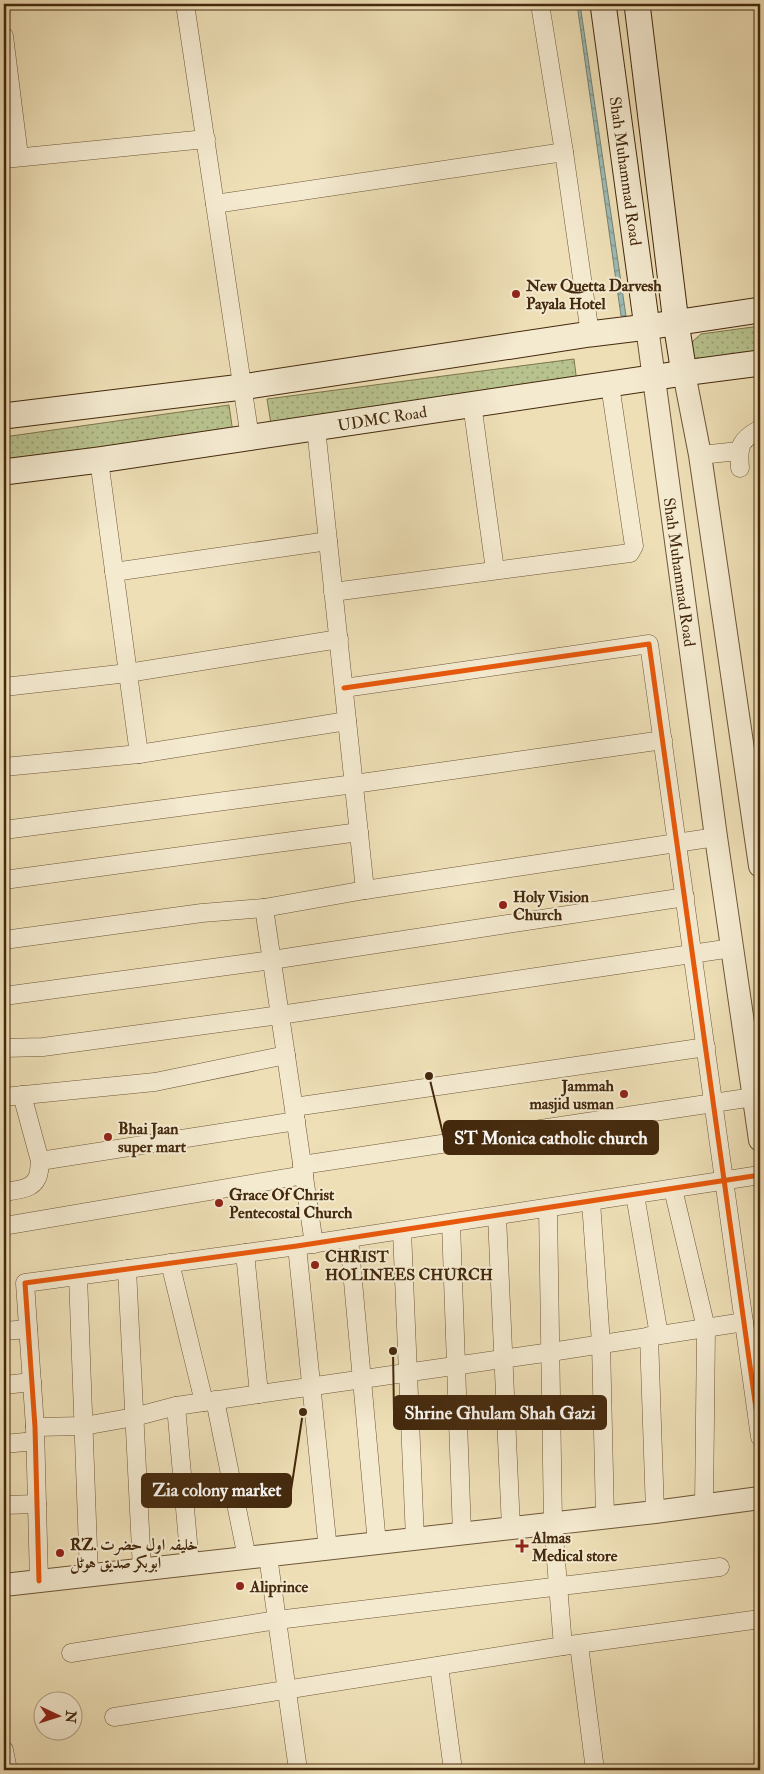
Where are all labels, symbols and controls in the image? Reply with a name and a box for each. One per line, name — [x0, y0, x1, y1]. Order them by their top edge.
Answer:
street label: Shah Muhammad Road — [605, 95, 645, 247]
place label: New Quetta Darvesh Payala Hotel — [525, 276, 662, 315]
marker: New Quetta Darvesh Payala Hotel — [510, 288, 522, 300]
street label: UDMC Road — [336, 402, 428, 436]
street label: Shah Muhammad Road — [659, 496, 699, 648]
place label: Holy Vision Church — [513, 887, 590, 925]
marker: Holy Vision Church — [497, 899, 509, 911]
place label: Jammah masjid usman — [529, 1076, 615, 1114]
marker: Jammah masjid usman — [618, 1088, 630, 1100]
place label: Bhai Jaan super mart — [118, 1119, 187, 1158]
callout: ST Monica catholic church — [444, 1121, 658, 1154]
text: ST Monica catholic church — [454, 1127, 648, 1150]
marker: Bhai Jaan super mart — [102, 1131, 114, 1143]
place label: Grace Of Christ Pentecostal Church — [229, 1185, 353, 1223]
marker: Grace Of Christ Pentecostal Church — [213, 1197, 225, 1209]
place label: CHRIST HOLINEES CHURCH — [325, 1247, 493, 1285]
marker: CHRIST HOLINEES CHURCH — [309, 1259, 321, 1271]
callout: Shrine Ghulam Shah Gazi — [394, 1396, 606, 1429]
text: Shrine Ghulam Shah Gazi — [404, 1402, 596, 1425]
callout: Zia colony market — [142, 1474, 291, 1507]
text: Zia colony market — [153, 1479, 282, 1502]
place label: Almas Medical store — [531, 1528, 618, 1566]
place label: RZ. خلیفہ اول حضرت ابوبکر صدیق ہوٹل — [70, 1535, 198, 1574]
marker: Almas Medical store — [516, 1540, 528, 1552]
marker: RZ. خلیفہ اول حضرت ابوبکر صدیق ہوٹل — [54, 1547, 66, 1559]
place label: Aliprince — [249, 1577, 308, 1598]
marker: Aliprince — [234, 1580, 246, 1592]
north arrow — [32, 1692, 82, 1742]
text: N — [62, 1709, 79, 1724]

